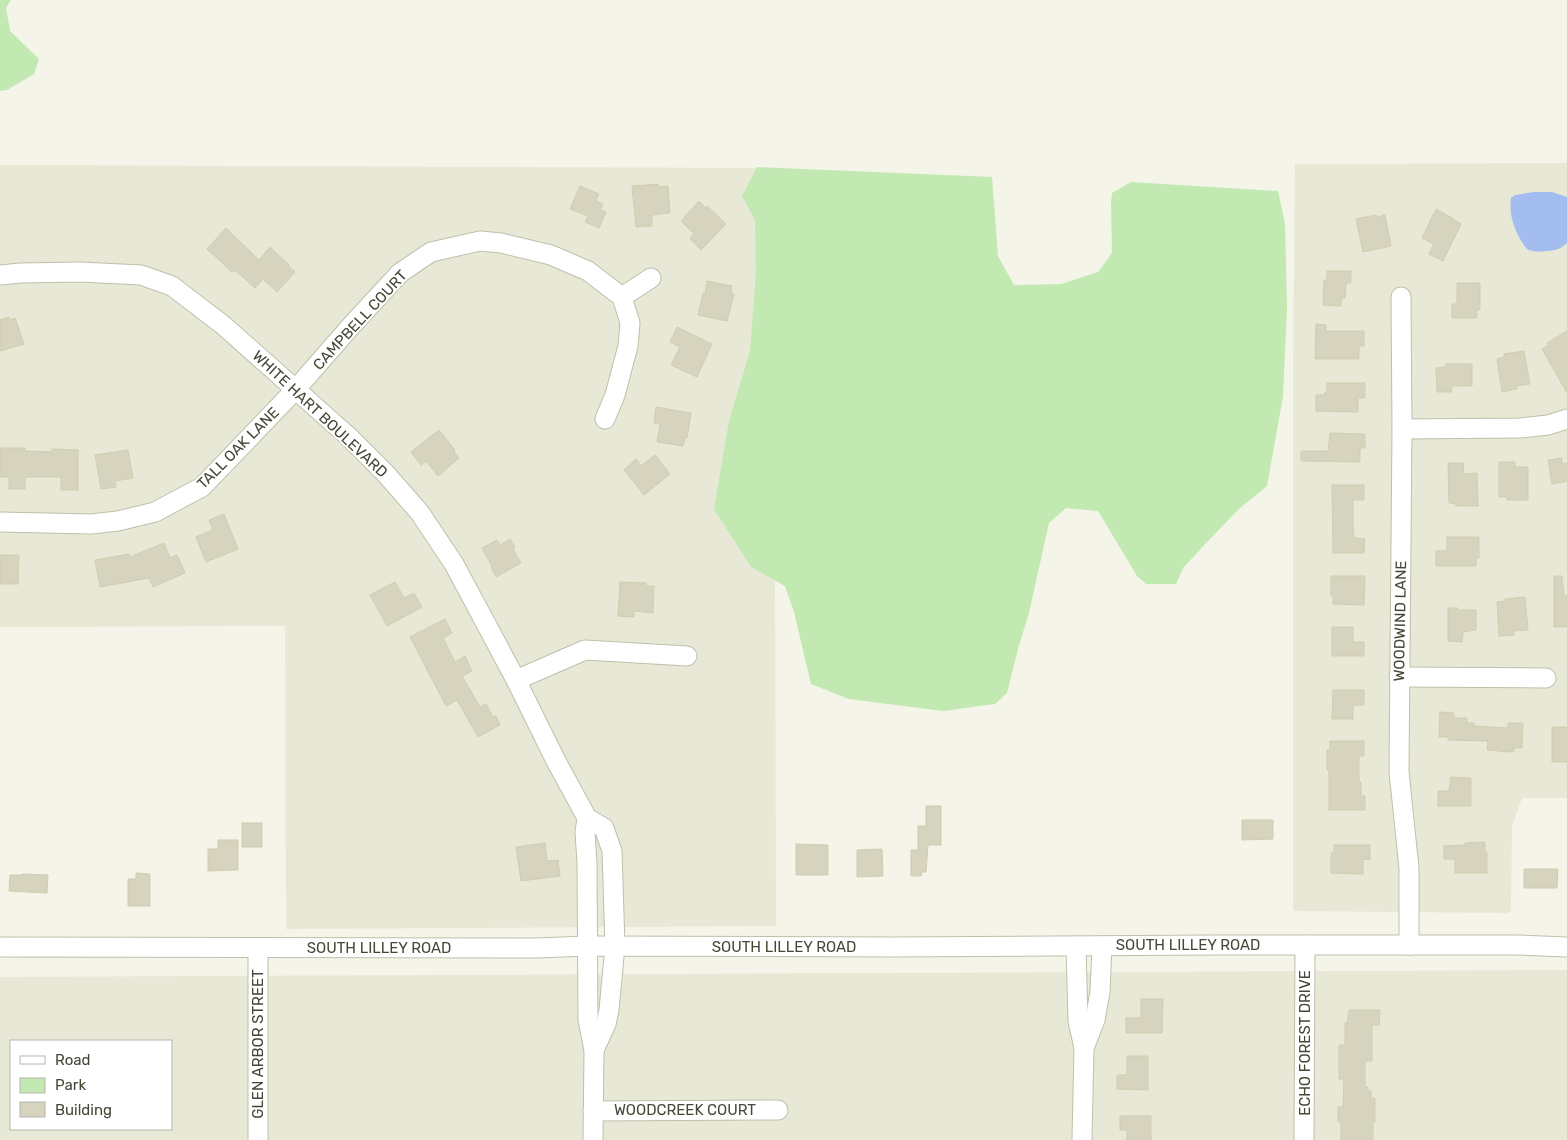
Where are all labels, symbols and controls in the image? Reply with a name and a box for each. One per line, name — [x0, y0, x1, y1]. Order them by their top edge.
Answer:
street label: CAMPBELL COURT — [309, 266, 411, 374]
street label: WHITE HART BOULEVARD — [249, 347, 391, 481]
street label: TALL OAK LANE — [193, 403, 283, 493]
street label: WOODWIND LANE — [1390, 560, 1410, 682]
street label: SOUTH LILLEY ROAD — [1116, 936, 1260, 954]
street label: SOUTH LILLEY ROAD — [712, 938, 856, 956]
street label: SOUTH LILLEY ROAD — [307, 939, 451, 957]
street label: GLEN ARBOR STREET — [249, 969, 267, 1119]
street label: ECHO FOREST DRIVE — [1296, 970, 1314, 1116]
legend — [10, 1040, 172, 1130]
text: Road — [55, 1051, 91, 1069]
text: Park — [55, 1076, 86, 1094]
text: Building — [55, 1101, 112, 1119]
street label: WOODCREEK COURT — [614, 1101, 756, 1119]

